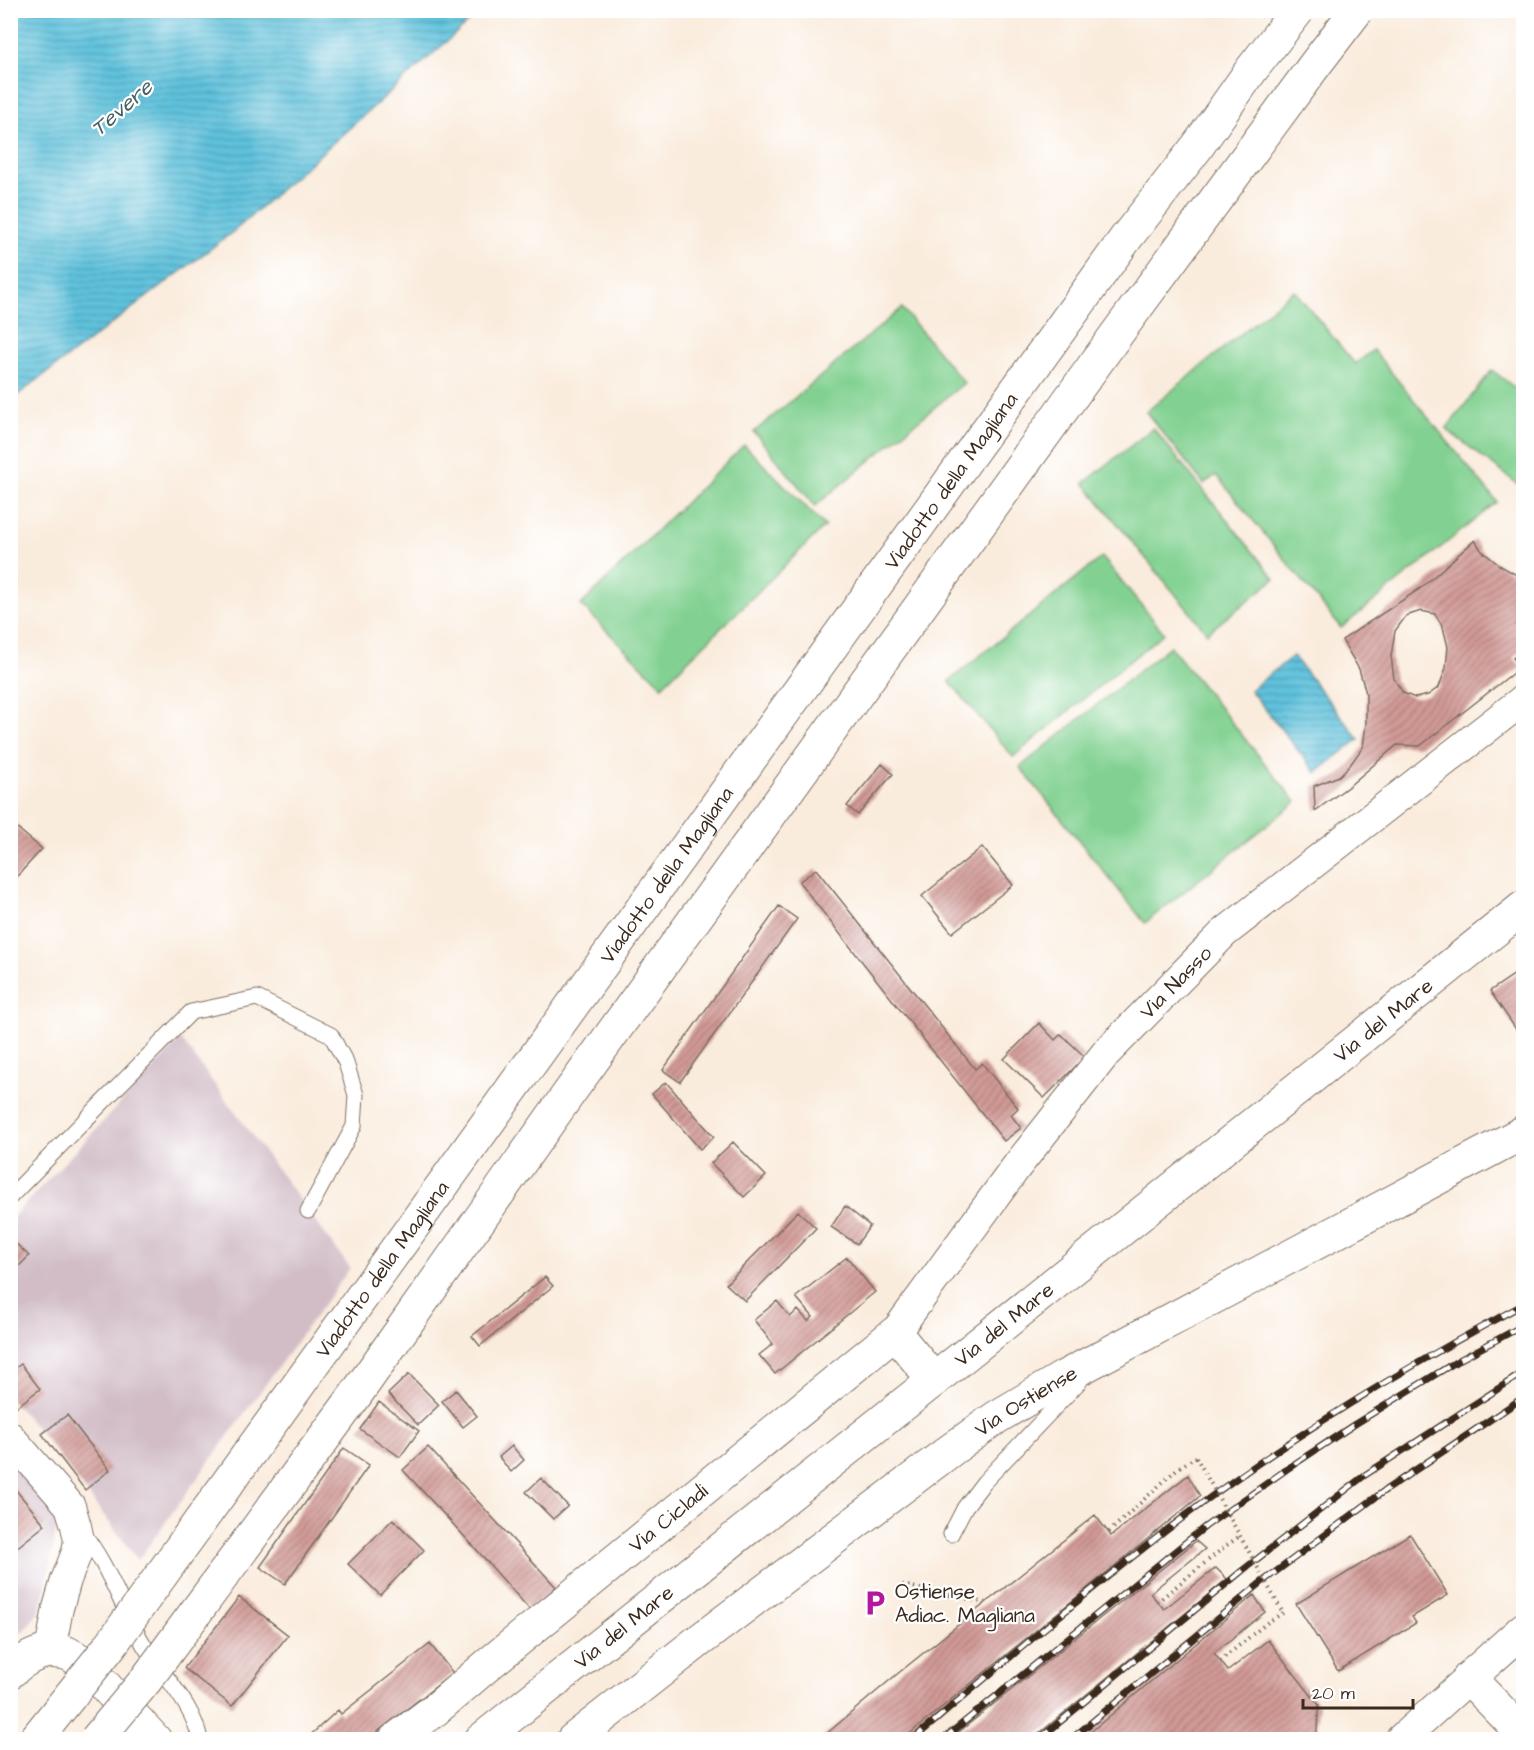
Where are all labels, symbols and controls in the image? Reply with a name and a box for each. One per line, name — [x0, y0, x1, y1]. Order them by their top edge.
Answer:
water label: Tevere — [84, 72, 161, 144]
street label: Viadotto della Magliana — [877, 386, 1025, 576]
street label: Viadotto della Magliana — [593, 781, 741, 970]
street label: Via Nasso — [1133, 939, 1219, 1026]
street label: Via del Mare — [1327, 972, 1439, 1069]
street label: Viadotto della Magliana — [309, 1175, 456, 1364]
street label: Via del Mare — [948, 1276, 1060, 1373]
street label: Via Ostiense — [969, 1359, 1082, 1444]
street label: Via Cicladi — [622, 1477, 714, 1559]
place label: Ostiense Adiac. Magliana — [895, 1577, 1035, 1632]
street label: Via del Mare — [568, 1578, 680, 1676]
parking icon: Ostiense Adiac. Magliana — [860, 1588, 890, 1618]
scale bar — [1303, 1672, 1412, 1710]
text: 20 m — [1312, 1681, 1355, 1706]

